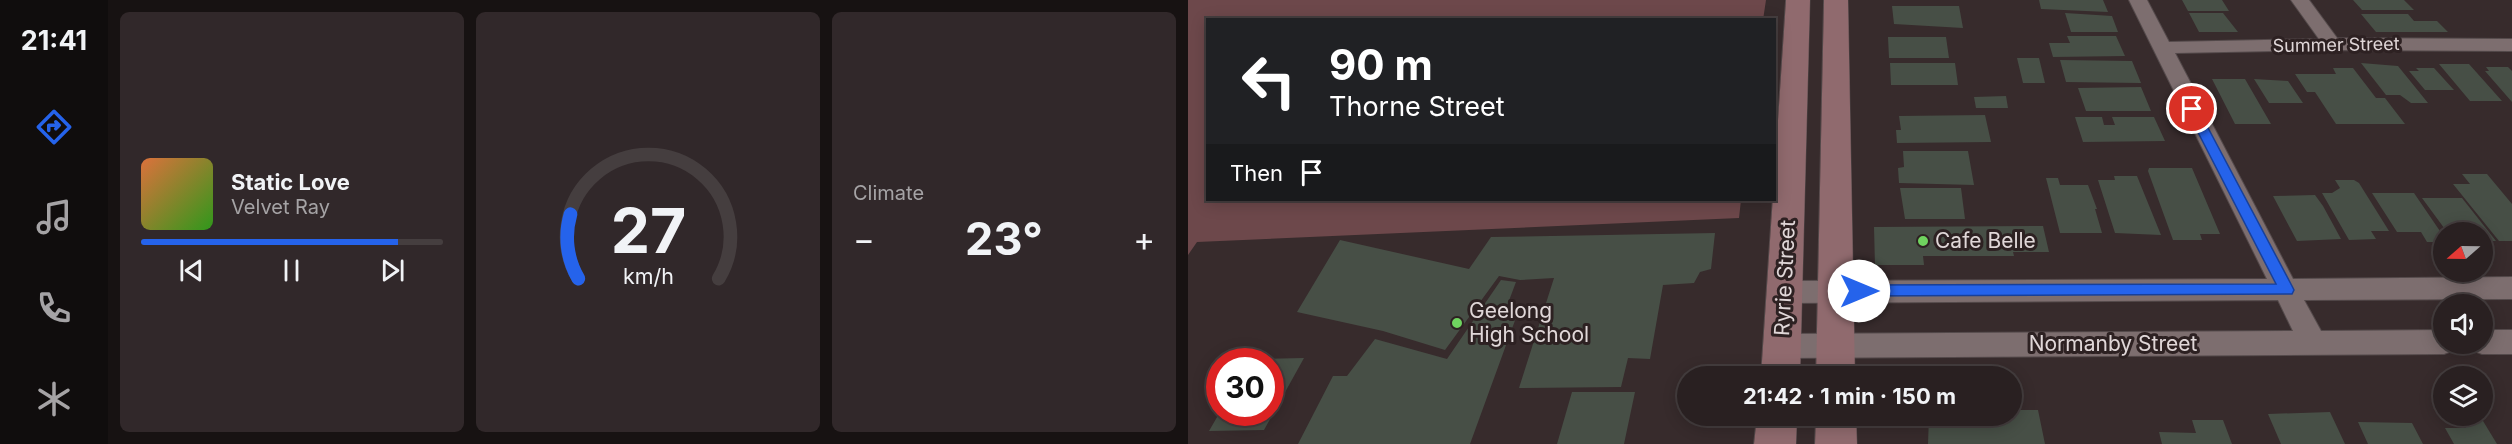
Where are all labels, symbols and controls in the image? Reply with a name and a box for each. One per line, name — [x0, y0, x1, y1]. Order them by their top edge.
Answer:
text: 21:41 — [21, 24, 87, 57]
street label: Summer Street — [2272, 33, 2400, 56]
text: 90 m — [1329, 39, 1433, 90]
icon: left — [1230, 42, 1308, 120]
pin — [2166, 83, 2217, 134]
text: Thorne Street — [1329, 90, 1505, 123]
icon: arrive — [2175, 92, 2208, 125]
icon: directions — [33, 106, 75, 148]
icon: arrive — [1295, 156, 1328, 189]
text: Then — [1230, 160, 1283, 186]
text: Static Love — [231, 169, 350, 195]
text: Climate — [853, 181, 924, 205]
text: 27 — [610, 193, 686, 268]
text: Velvet Ray — [231, 195, 330, 219]
icon: music — [33, 196, 75, 238]
text: 23° — [965, 211, 1043, 266]
text: − — [853, 219, 875, 259]
text: + — [1133, 219, 1155, 259]
street label: Ryrie Street — [1769, 219, 1800, 337]
north arrow — [2433, 222, 2493, 282]
map controls — [2433, 222, 2493, 426]
place label: Cafe Belle — [1935, 228, 2036, 253]
marker: Cafe Belle — [1916, 234, 1930, 248]
icon: previous — [175, 254, 208, 287]
icon: pause — [275, 254, 308, 287]
icon: next — [376, 254, 409, 287]
position arrow — [1827, 259, 1891, 323]
text: km/h — [623, 263, 673, 289]
icon: phone — [33, 287, 75, 329]
button: sound — [2433, 294, 2493, 354]
place label: Geelong High School — [1469, 298, 1589, 347]
marker: Geelong High School — [1450, 316, 1464, 330]
street label: Normanby Street — [2029, 331, 2197, 356]
speed limit sign: 30 — [1206, 348, 1284, 426]
button: layers — [2433, 366, 2493, 426]
icon: climate — [33, 378, 75, 420]
text: 21:42 · 1 min · 150 m — [1743, 383, 1956, 409]

